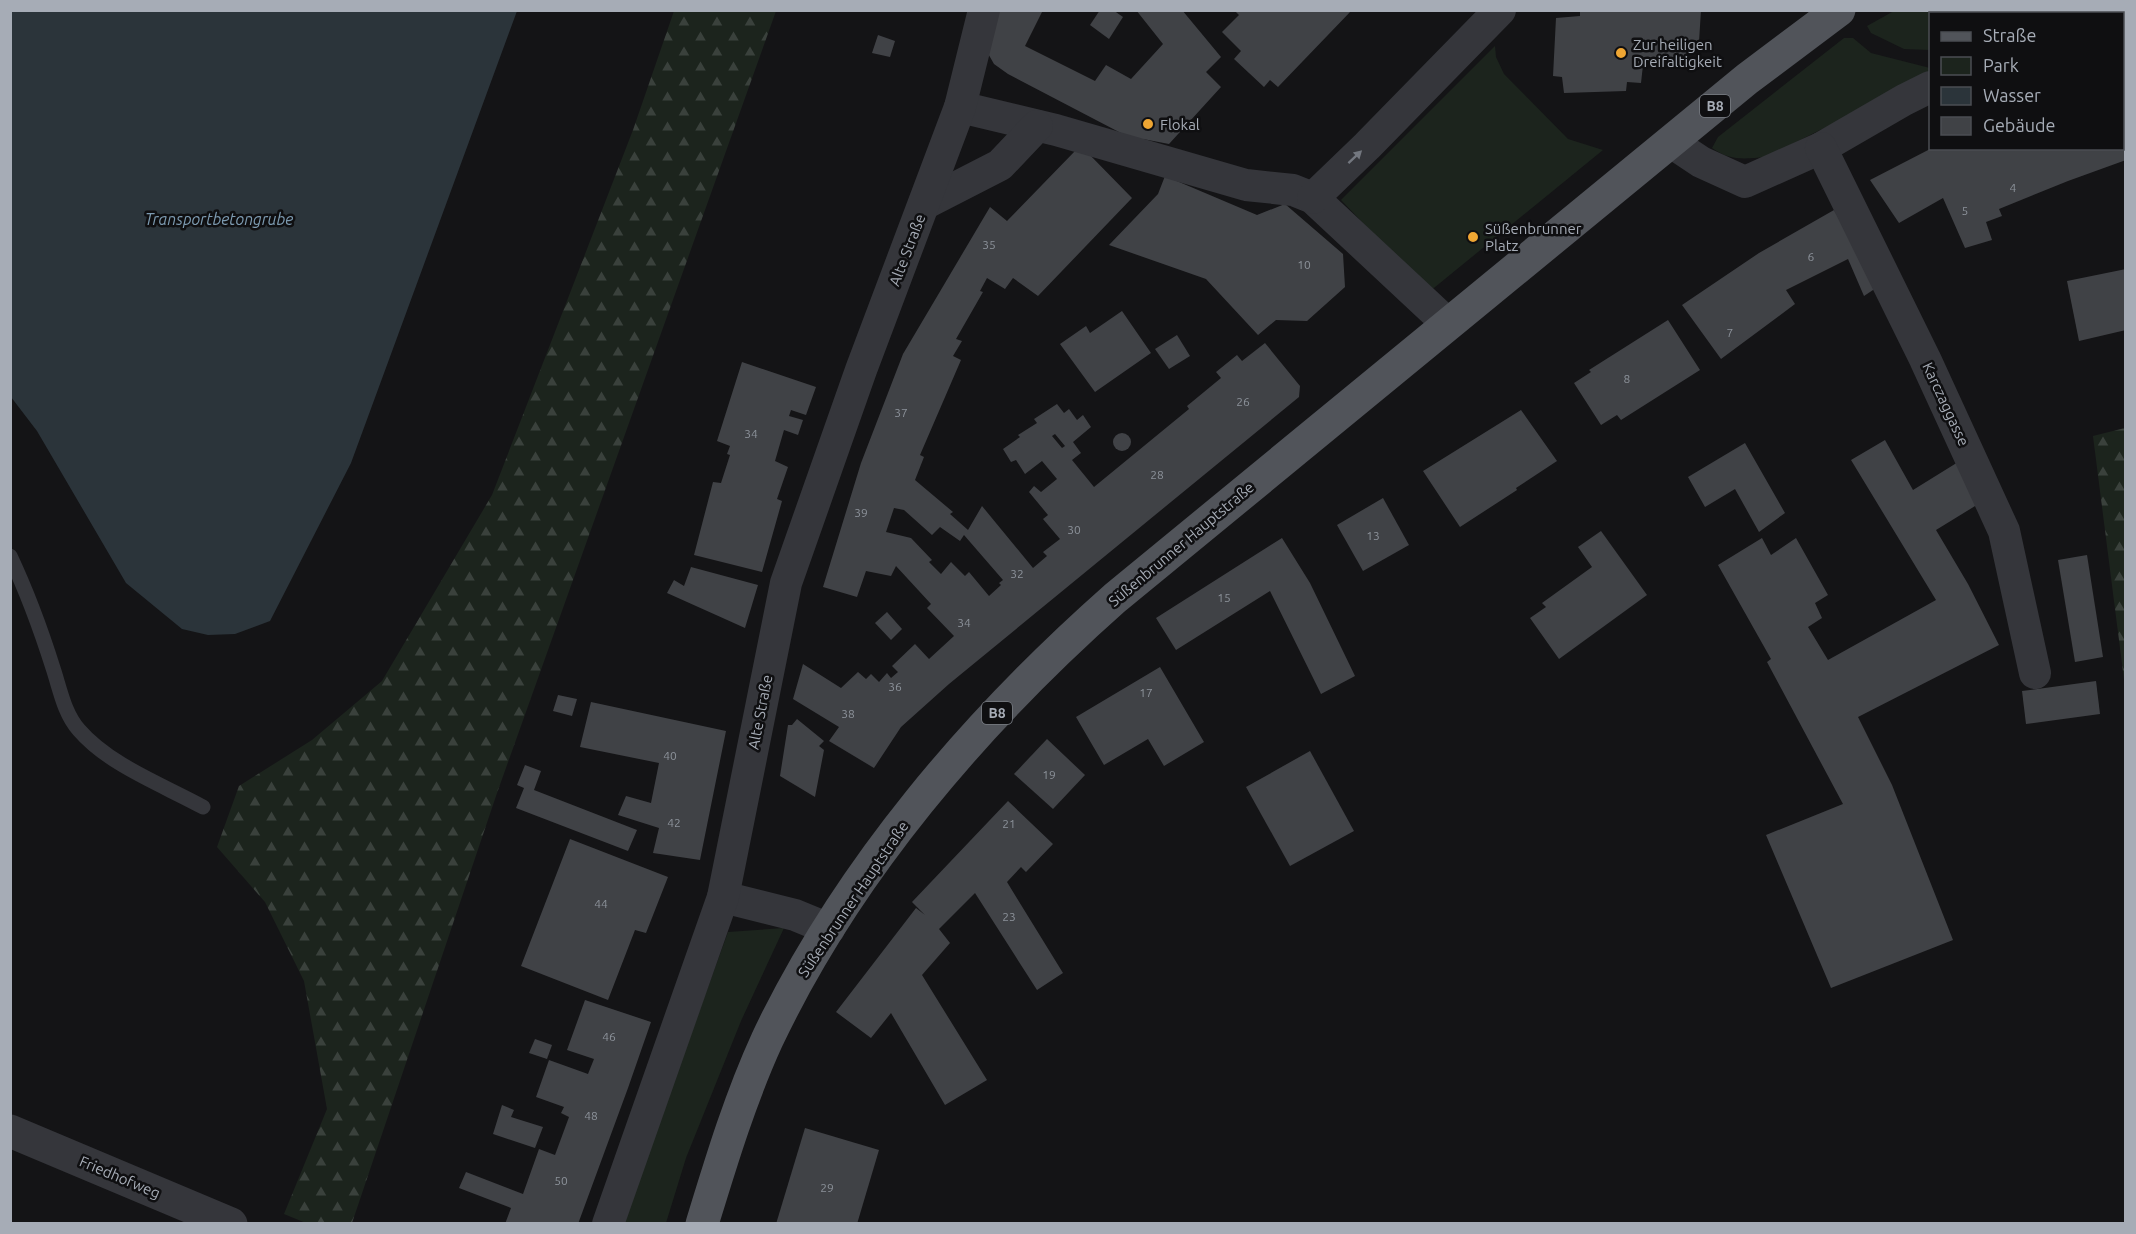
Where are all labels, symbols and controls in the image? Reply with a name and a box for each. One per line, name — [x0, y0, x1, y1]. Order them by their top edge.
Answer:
legend — [1929, 12, 2124, 150]
text: Straße — [1983, 25, 2036, 45]
place label: Zur heiligen Dreifaltigkeit — [1633, 36, 1722, 70]
marker: Zur heiligen Dreifaltigkeit — [1614, 46, 1628, 60]
text: Park — [1983, 55, 2019, 75]
text: Wasser — [1983, 85, 2041, 105]
road number: B8 — [1700, 95, 1730, 117]
text: Gebäude — [1983, 115, 2055, 135]
place label: Flokal — [1160, 116, 1200, 133]
marker: Flokal — [1141, 117, 1155, 131]
one-way arrow — [1348, 151, 1362, 165]
house number: 4 — [2010, 181, 2017, 194]
house number: 5 — [1962, 204, 1968, 217]
water label: Transportbetongrube — [145, 210, 293, 228]
street label: Alte Straße — [885, 212, 929, 288]
place label: Süßenbrunner Platz — [1485, 220, 1582, 254]
marker: Süßenbrunner Platz — [1466, 230, 1480, 244]
house number: 35 — [982, 238, 996, 251]
house number: 6 — [1808, 250, 1815, 263]
house number: 10 — [1297, 258, 1311, 271]
house number: 7 — [1727, 326, 1733, 339]
street label: Karczaggasse — [1919, 359, 1973, 449]
house number: 8 — [1624, 372, 1631, 385]
house number: 26 — [1236, 395, 1250, 408]
house number: 37 — [894, 406, 908, 419]
house number: 34 — [744, 427, 758, 440]
house number: 28 — [1150, 468, 1164, 481]
street label: Süßenbrunner Hauptstraße — [1105, 478, 1257, 610]
house number: 39 — [854, 506, 868, 519]
house number: 30 — [1067, 523, 1081, 536]
house number: 13 — [1366, 529, 1380, 542]
house number: 32 — [1010, 567, 1024, 580]
house number: 15 — [1217, 591, 1231, 604]
house number: 34 — [957, 616, 971, 629]
street label: Alte Straße — [744, 673, 776, 751]
house number: 36 — [888, 680, 902, 693]
house number: 17 — [1139, 686, 1153, 699]
road number: B8 — [982, 702, 1012, 724]
house number: 38 — [841, 707, 855, 720]
house number: 40 — [663, 749, 677, 762]
house number: 19 — [1042, 768, 1056, 781]
house number: 42 — [667, 816, 681, 829]
house number: 21 — [1002, 817, 1016, 830]
street label: Süßenbrunner Hauptstraße — [794, 818, 912, 980]
house number: 44 — [594, 897, 608, 910]
house number: 23 — [1002, 910, 1016, 923]
house number: 46 — [602, 1030, 616, 1043]
house number: 48 — [584, 1109, 598, 1122]
street label: Friedhofweg — [77, 1152, 163, 1202]
house number: 50 — [554, 1174, 568, 1187]
house number: 29 — [820, 1181, 834, 1194]

